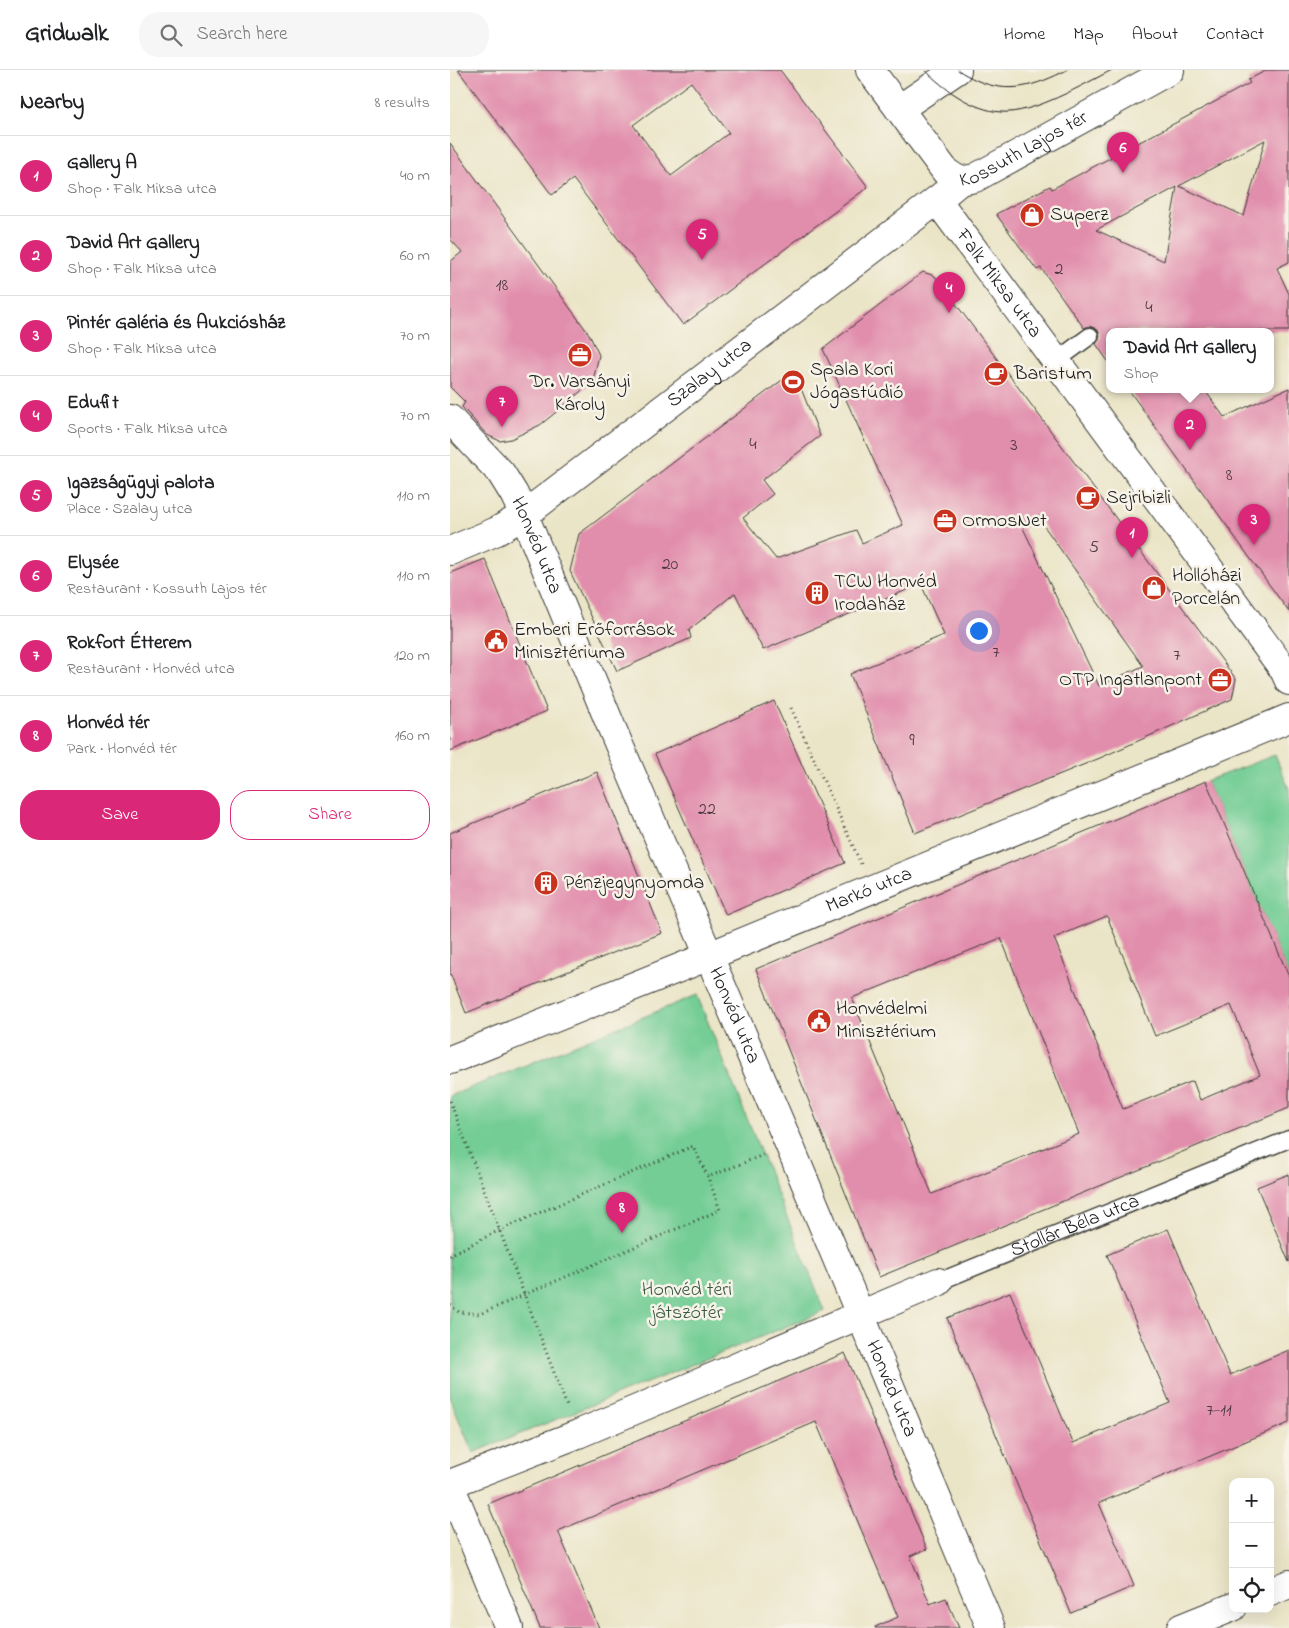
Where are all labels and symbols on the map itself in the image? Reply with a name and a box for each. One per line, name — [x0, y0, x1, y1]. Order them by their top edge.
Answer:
street label: Kossuth Lajos tér — [957, 103, 1094, 195]
pin: 6 — [1107, 132, 1139, 173]
place label: Superz — [1050, 201, 1109, 230]
shop icon: Superz — [1019, 202, 1045, 228]
pin: 5 — [686, 219, 718, 260]
street label: Falk Miksa utca — [948, 222, 1049, 344]
house number: 2 — [1055, 257, 1064, 283]
pin: 4 — [933, 272, 965, 313]
house number: 18 — [496, 273, 508, 299]
house number: 4 — [1145, 295, 1153, 321]
street label: Szalay utca — [661, 331, 758, 415]
office icon: Dr. Varsányi Károly — [567, 342, 593, 368]
place label: Spala Kori Jógastúdió — [810, 356, 903, 409]
place label: Baristum — [1013, 360, 1092, 389]
cafe icon: Baristum — [983, 361, 1009, 387]
place label: Dr. Varsányi Károly — [528, 368, 631, 420]
sports icon: Spala Kori Jógastúdió — [780, 369, 806, 395]
pin: 7 — [486, 386, 518, 427]
pin: 2 — [1174, 409, 1206, 450]
house number: 4 — [749, 432, 757, 458]
house number: 3 — [1010, 433, 1018, 459]
house number: 8 — [1226, 463, 1233, 489]
place label: Sejribizli — [1106, 484, 1171, 513]
cafe icon: Sejribizli — [1075, 485, 1101, 511]
street label: Honvéd utca — [503, 492, 569, 598]
pin: 3 — [1238, 504, 1270, 545]
place label: OrmosNet — [962, 507, 1047, 536]
office icon: OrmosNet — [932, 508, 958, 534]
pin: 1 — [1116, 517, 1148, 558]
house number: 5 — [1089, 535, 1099, 561]
house number: 20 — [662, 552, 679, 578]
place label: Hollóházi Porcelán — [1172, 562, 1242, 614]
place label: TCW Honvéd Irodaház — [834, 568, 937, 620]
shop icon: Hollóházi Porcelán — [1141, 575, 1167, 601]
building icon: TCW Honvéd Irodaház — [804, 580, 830, 606]
place label: Emberi Erőforrások Minisztériuma — [514, 616, 675, 668]
your location — [966, 618, 992, 644]
public building icon: Emberi Erőforrások Minisztériuma — [483, 628, 509, 654]
house number: 7 — [992, 640, 1000, 666]
house number: 7 — [1173, 643, 1181, 669]
place label: OTP Ingatlanpont — [1059, 666, 1202, 696]
office icon: OTP Ingatlanpont — [1207, 667, 1233, 693]
house number: 9 — [909, 728, 915, 754]
house number: 22 — [698, 797, 716, 823]
street label: Markó utca — [821, 860, 917, 921]
place label: Pénzjegynyomda — [564, 869, 704, 899]
building icon: Pénzjegynyomda — [533, 870, 559, 896]
street label: Honvéd utca — [701, 962, 768, 1068]
place label: Honvédelmi Minisztérium — [836, 995, 936, 1047]
public building icon: Honvédelmi Minisztérium — [806, 1008, 832, 1034]
street label: Stollár Béla utca — [1006, 1187, 1144, 1265]
pin: 8 — [606, 1192, 638, 1233]
park label: Honvéd téri játszótér — [642, 1276, 732, 1328]
street label: Honvéd utca — [858, 1336, 924, 1442]
house number: 7-11 — [1206, 1398, 1232, 1424]

